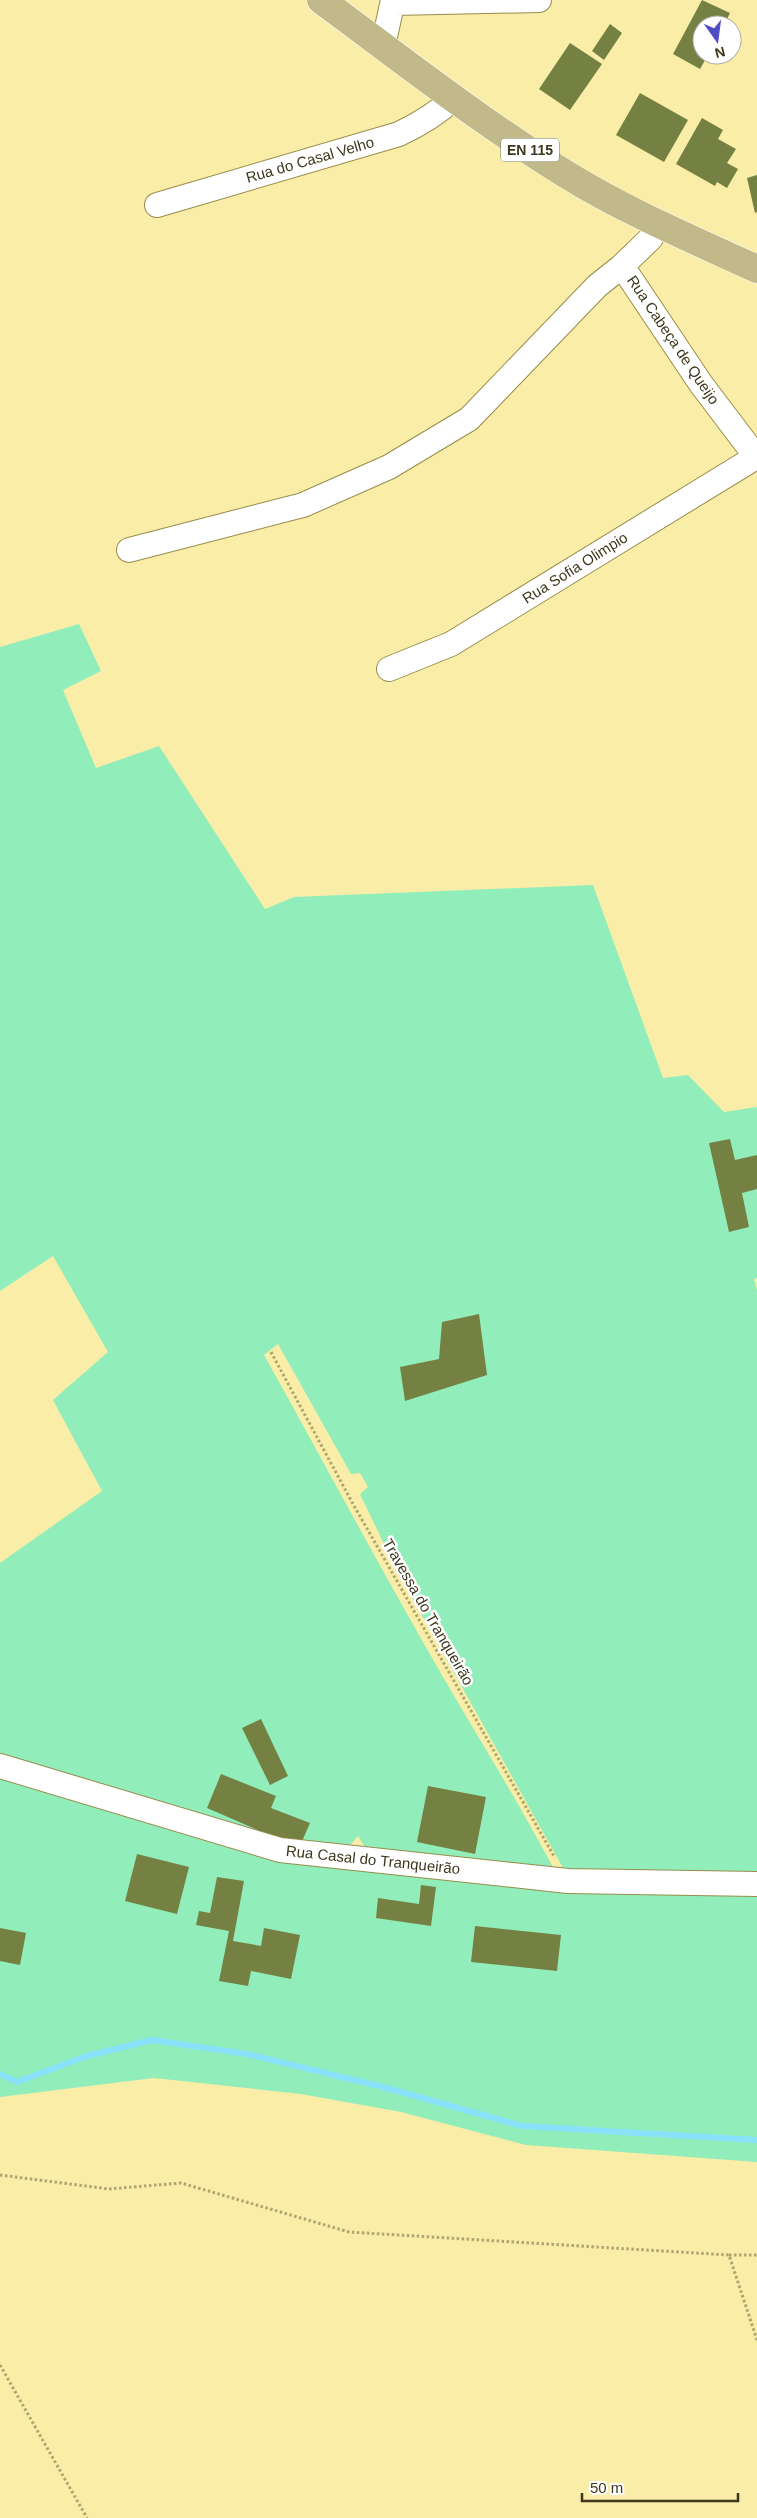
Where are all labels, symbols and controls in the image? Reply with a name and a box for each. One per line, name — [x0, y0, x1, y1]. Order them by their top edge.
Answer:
north arrow — [692, 15, 742, 65]
text: N — [713, 44, 727, 62]
street label: Rua do Casal Velho — [244, 133, 376, 186]
road number: EN 115 — [501, 138, 559, 162]
street label: Rua Cabeça de Queijo — [624, 272, 723, 407]
street label: Rua Sofia Olimpio — [519, 528, 630, 607]
street label: Travessa do Tranqueirão — [380, 1536, 477, 1688]
street label: Rua Casal do Tranqueirão — [285, 1842, 461, 1877]
scale bar — [582, 2470, 738, 2502]
text: 50 m — [590, 2479, 623, 2496]

